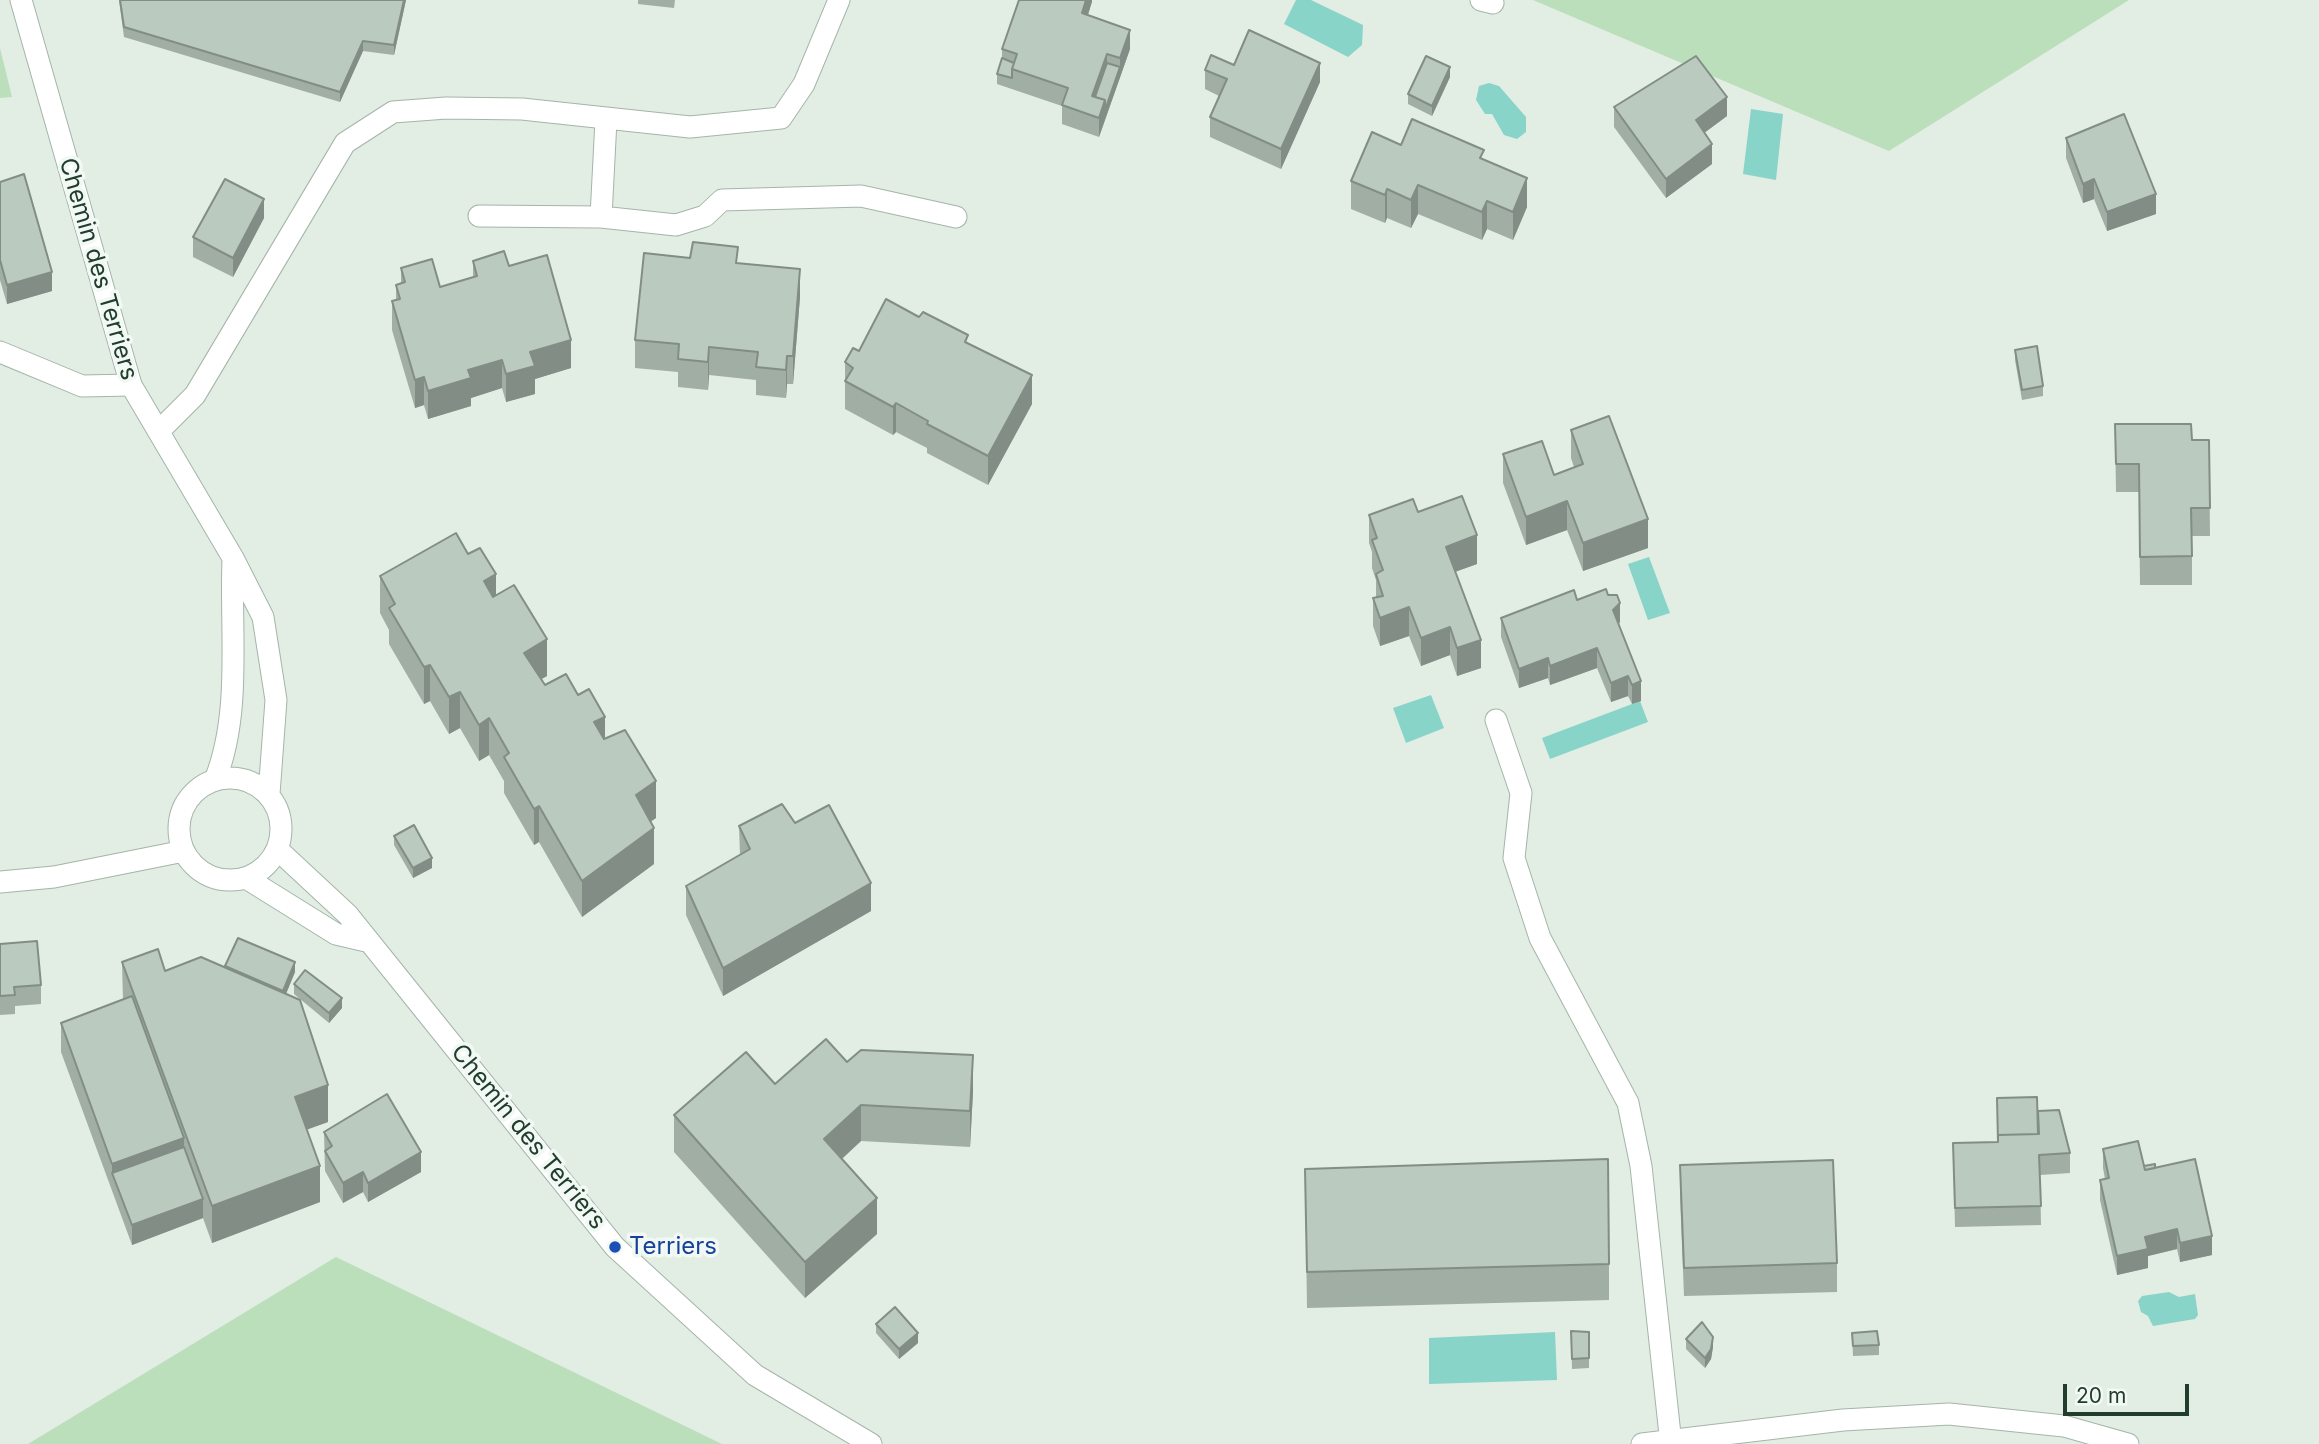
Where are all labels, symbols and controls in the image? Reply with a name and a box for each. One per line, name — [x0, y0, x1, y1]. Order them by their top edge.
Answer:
street label: Chemin des Terriers — [53, 155, 143, 383]
street label: Chemin des Terriers — [445, 1039, 611, 1235]
place label: Terriers — [629, 1233, 717, 1261]
marker: Terriers — [607, 1239, 623, 1255]
scale bar — [2067, 1370, 2193, 1414]
text: 20 m — [2076, 1383, 2126, 1408]

